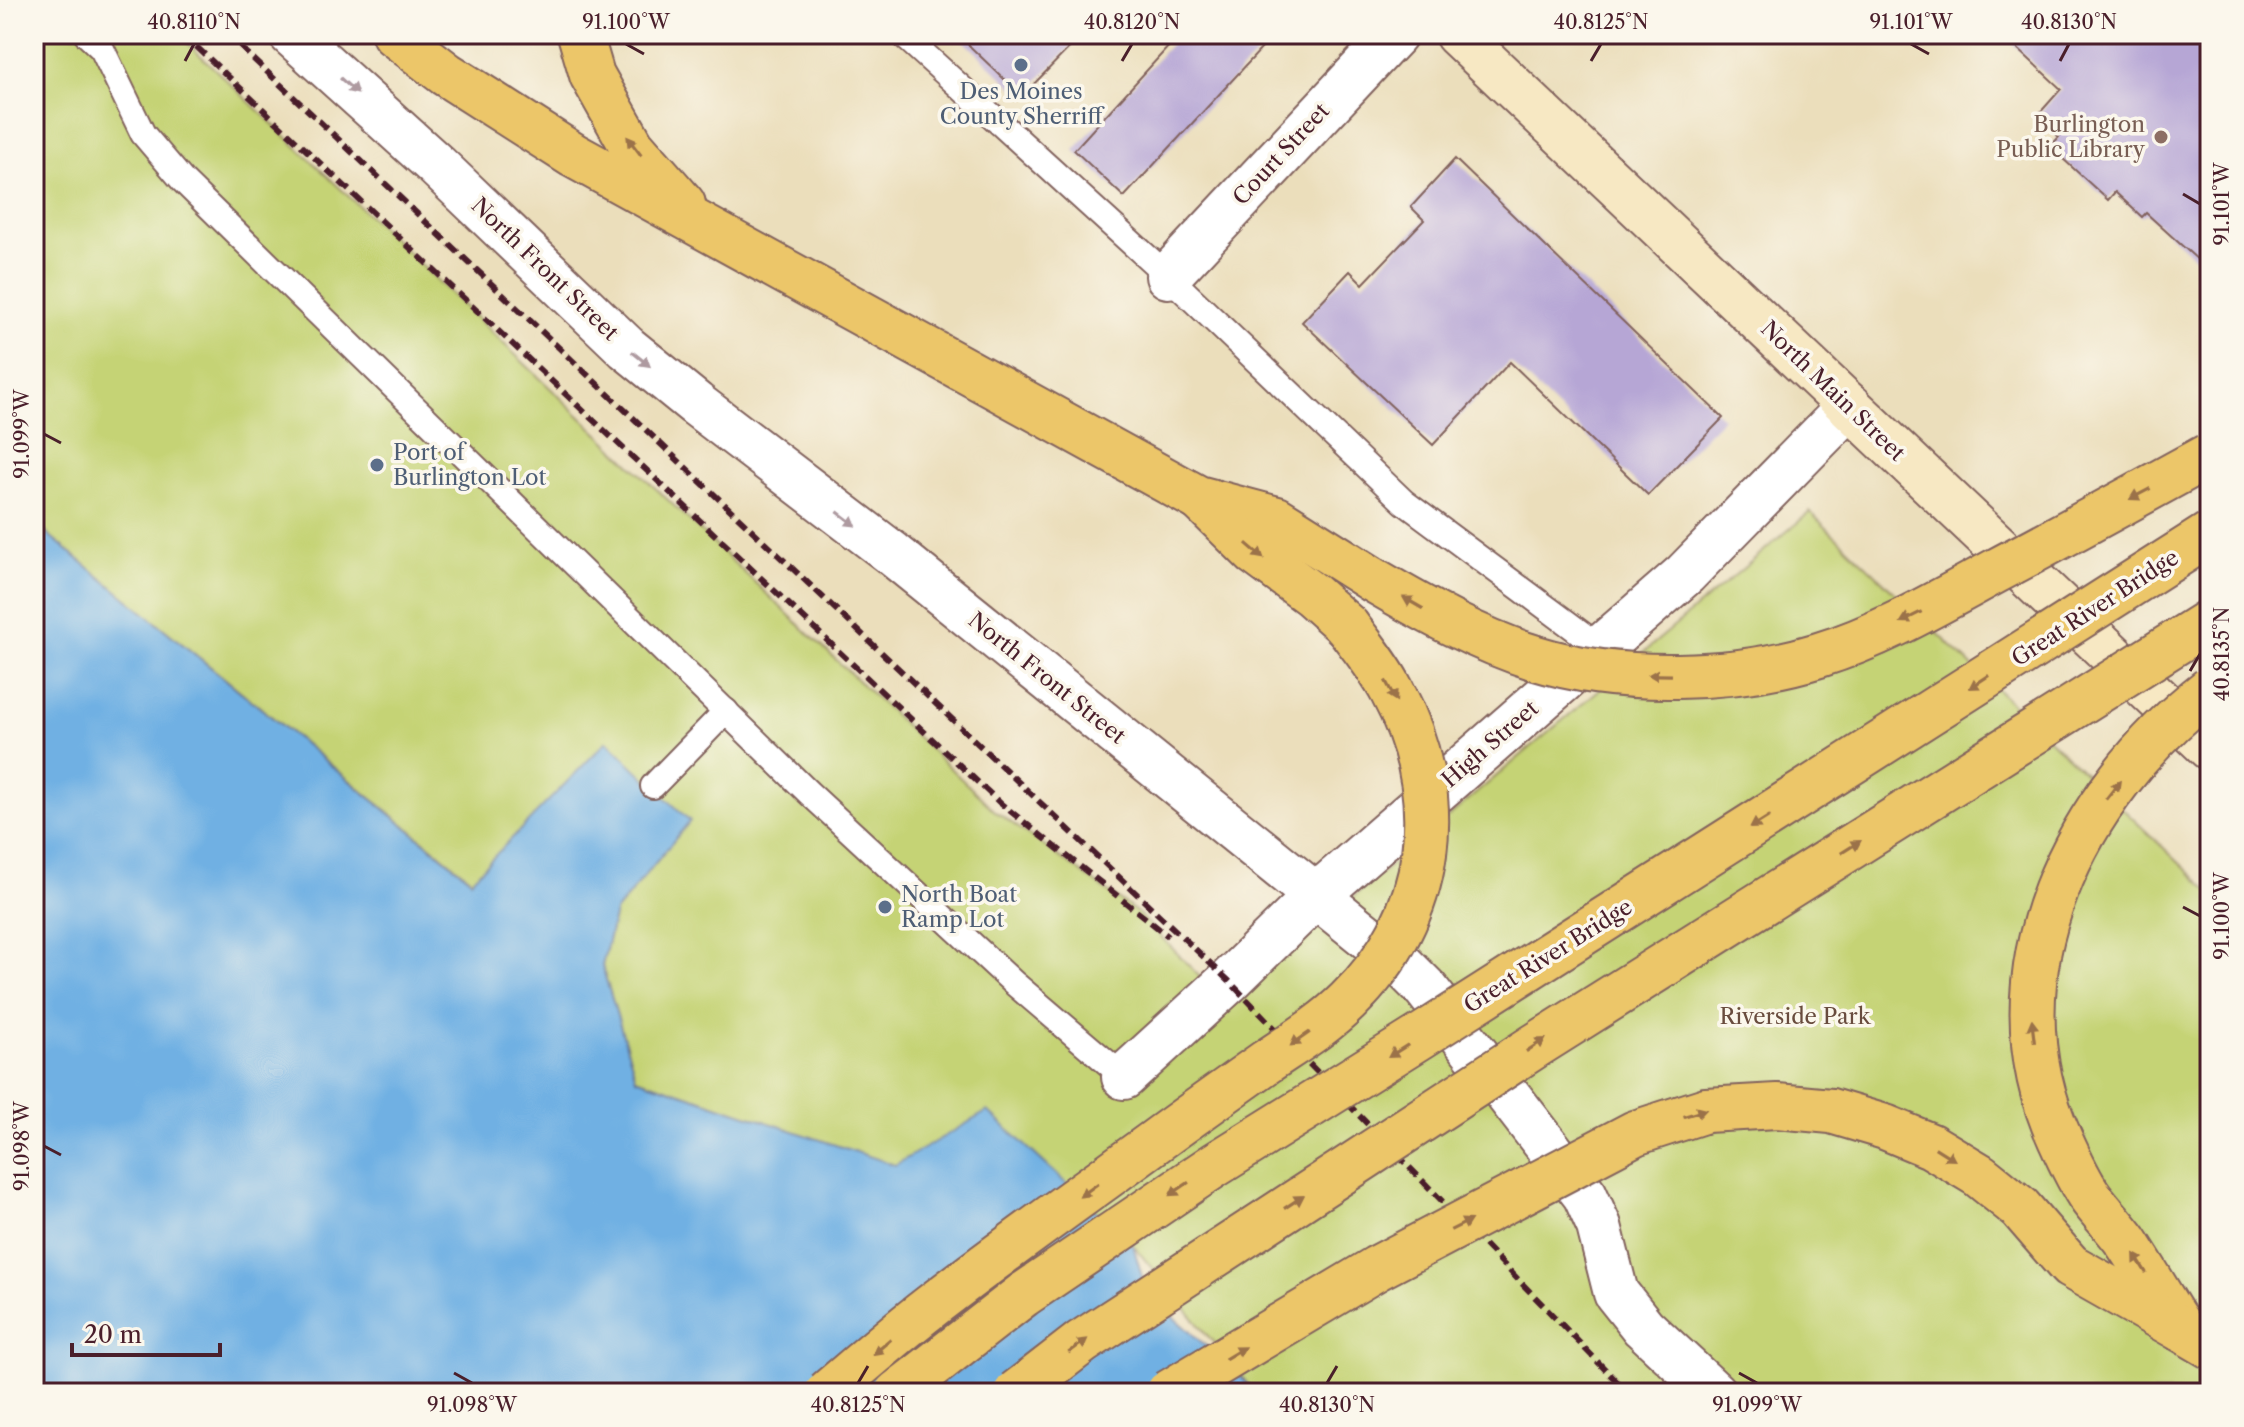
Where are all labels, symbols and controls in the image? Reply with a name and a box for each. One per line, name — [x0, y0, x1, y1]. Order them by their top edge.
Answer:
text: 40.8110°N — [147, 10, 241, 34]
text: 91.100°W — [582, 10, 671, 34]
text: 40.8120°N — [1084, 10, 1180, 34]
text: 40.8125°N — [1554, 10, 1648, 34]
text: 91.101°W — [1869, 10, 1954, 34]
text: 40.8130°N — [2021, 10, 2117, 34]
marker: Des Moines County Sherriff — [1012, 56, 1030, 74]
one-way arrow — [339, 77, 358, 95]
place label: Des Moines County Sherriff — [940, 78, 1105, 130]
street label: Court Street — [1227, 97, 1335, 210]
place label: Burlington Public Library — [1996, 111, 2146, 163]
marker: Burlington Public Library — [2152, 128, 2170, 146]
one-way arrow — [627, 136, 643, 157]
text: 91.101°W — [2210, 161, 2234, 246]
street label: North Front Street — [466, 192, 624, 346]
street label: North Main Street — [1755, 315, 1911, 467]
one-way arrow — [631, 351, 651, 367]
text: 91.099°W — [10, 388, 34, 479]
place label: Port of Burlington Lot — [393, 439, 547, 491]
marker: Port of Burlington Lot — [368, 456, 386, 474]
one-way arrow — [2128, 487, 2151, 500]
one-way arrow — [837, 510, 857, 526]
one-way arrow — [1244, 542, 1264, 559]
street label: Great River Bridge — [2006, 544, 2184, 672]
one-way arrow — [1402, 596, 1425, 610]
street label: North Front Street — [963, 606, 1131, 750]
text: 40.8135°N — [2210, 607, 2234, 701]
one-way arrow — [1899, 610, 1922, 623]
one-way arrow — [1647, 668, 1672, 681]
one-way arrow — [1969, 674, 1990, 689]
one-way arrow — [1384, 679, 1397, 702]
street label: High Street — [1436, 695, 1544, 793]
one-way arrow — [2104, 780, 2121, 800]
one-way arrow — [1749, 814, 1771, 828]
one-way arrow — [1840, 840, 1862, 854]
text: 91.100°W — [2210, 871, 2234, 960]
place label: North Boat Ramp Lot — [901, 881, 1017, 933]
street label: Great River Bridge — [1459, 893, 1637, 1019]
marker: North Boat Ramp Lot — [876, 898, 894, 916]
park label: Riverside Park — [1719, 1003, 1872, 1030]
one-way arrow — [2027, 1018, 2040, 1043]
one-way arrow — [1290, 1031, 1311, 1046]
one-way arrow — [1525, 1039, 1547, 1053]
one-way arrow — [1388, 1043, 1409, 1058]
text: 91.098°W — [10, 1100, 34, 1191]
one-way arrow — [1683, 1106, 1707, 1119]
one-way arrow — [1935, 1147, 1956, 1162]
one-way arrow — [1078, 1182, 1100, 1198]
one-way arrow — [1168, 1182, 1189, 1197]
one-way arrow — [1283, 1195, 1305, 1209]
one-way arrow — [1449, 1218, 1472, 1231]
one-way arrow — [2133, 1252, 2147, 1274]
scale bar — [72, 1307, 220, 1357]
text: 20 m — [84, 1320, 142, 1349]
one-way arrow — [872, 1338, 892, 1355]
one-way arrow — [1067, 1338, 1089, 1354]
one-way arrow — [1224, 1346, 1246, 1360]
text: 91.098°W — [427, 1393, 518, 1417]
text: 40.8125°N — [811, 1393, 905, 1417]
text: 40.8130°N — [1279, 1393, 1375, 1417]
text: 91.099°W — [1712, 1393, 1803, 1417]

